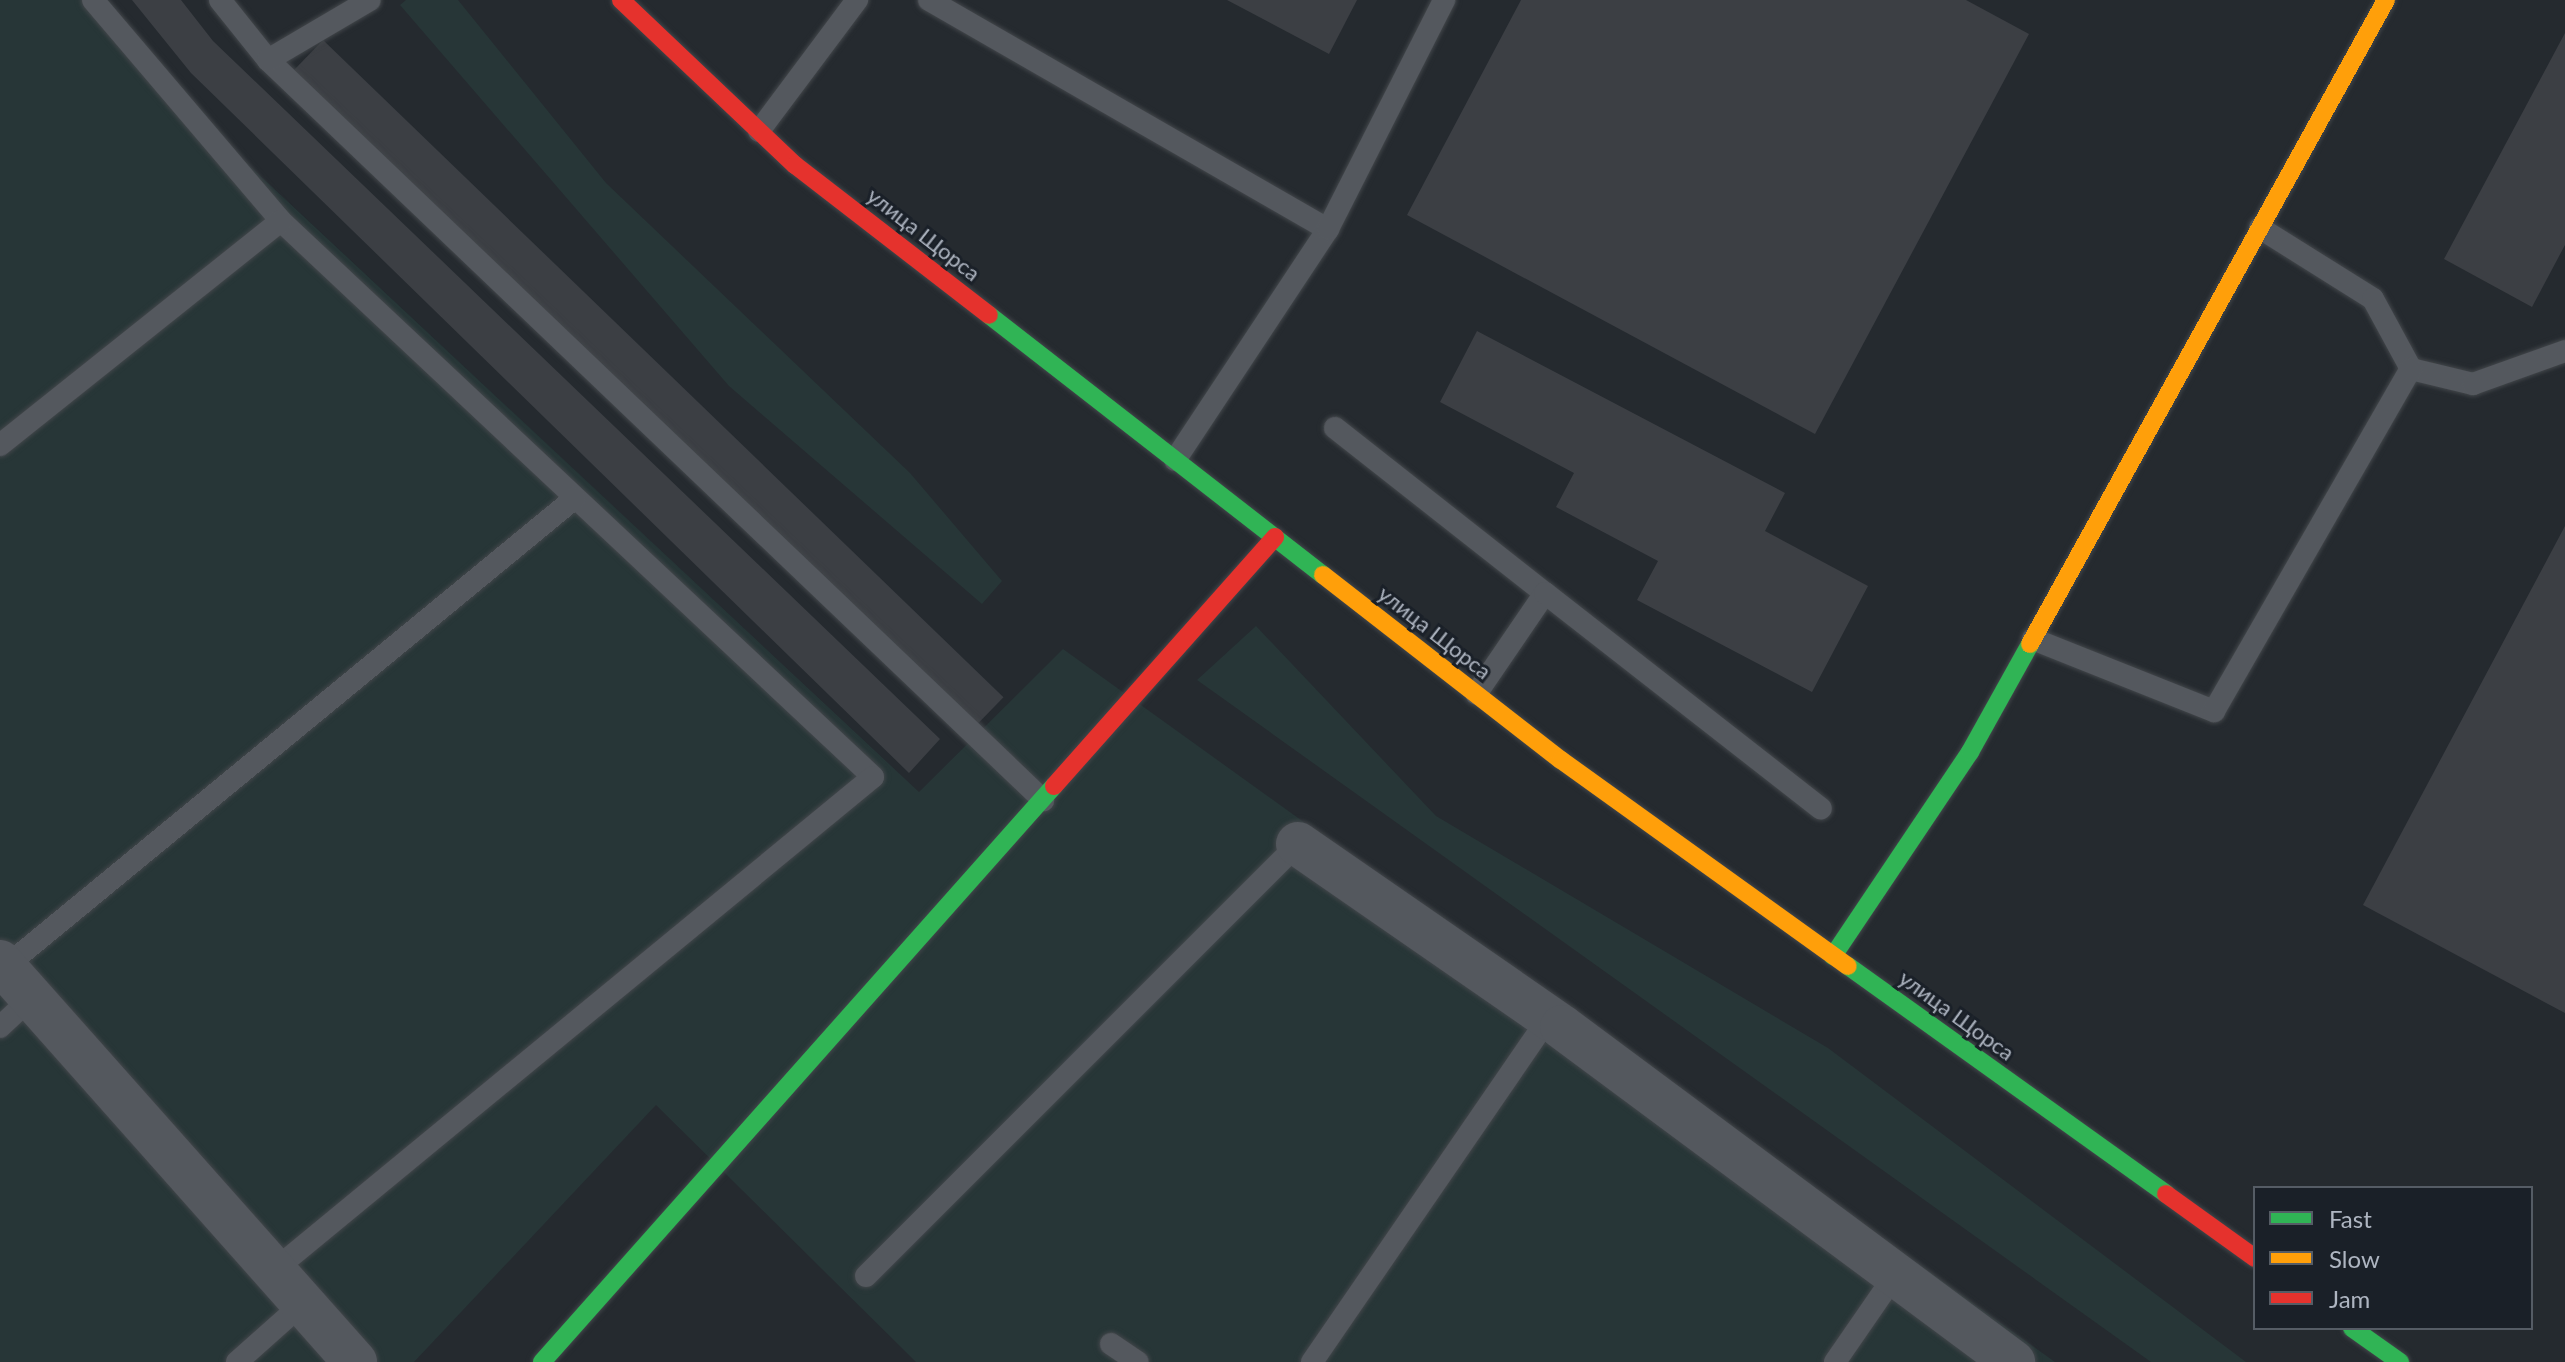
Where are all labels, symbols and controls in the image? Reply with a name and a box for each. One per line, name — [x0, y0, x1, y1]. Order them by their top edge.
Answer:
street label: улица Щорса — [862, 182, 986, 286]
street label: улица Щорса — [1373, 580, 1497, 684]
street label: улица Щорса — [1894, 964, 2020, 1066]
legend — [2253, 1186, 2533, 1330]
text: Fast — [2329, 1204, 2372, 1233]
text: Slow — [2329, 1244, 2380, 1273]
text: Jam — [2329, 1284, 2370, 1313]

